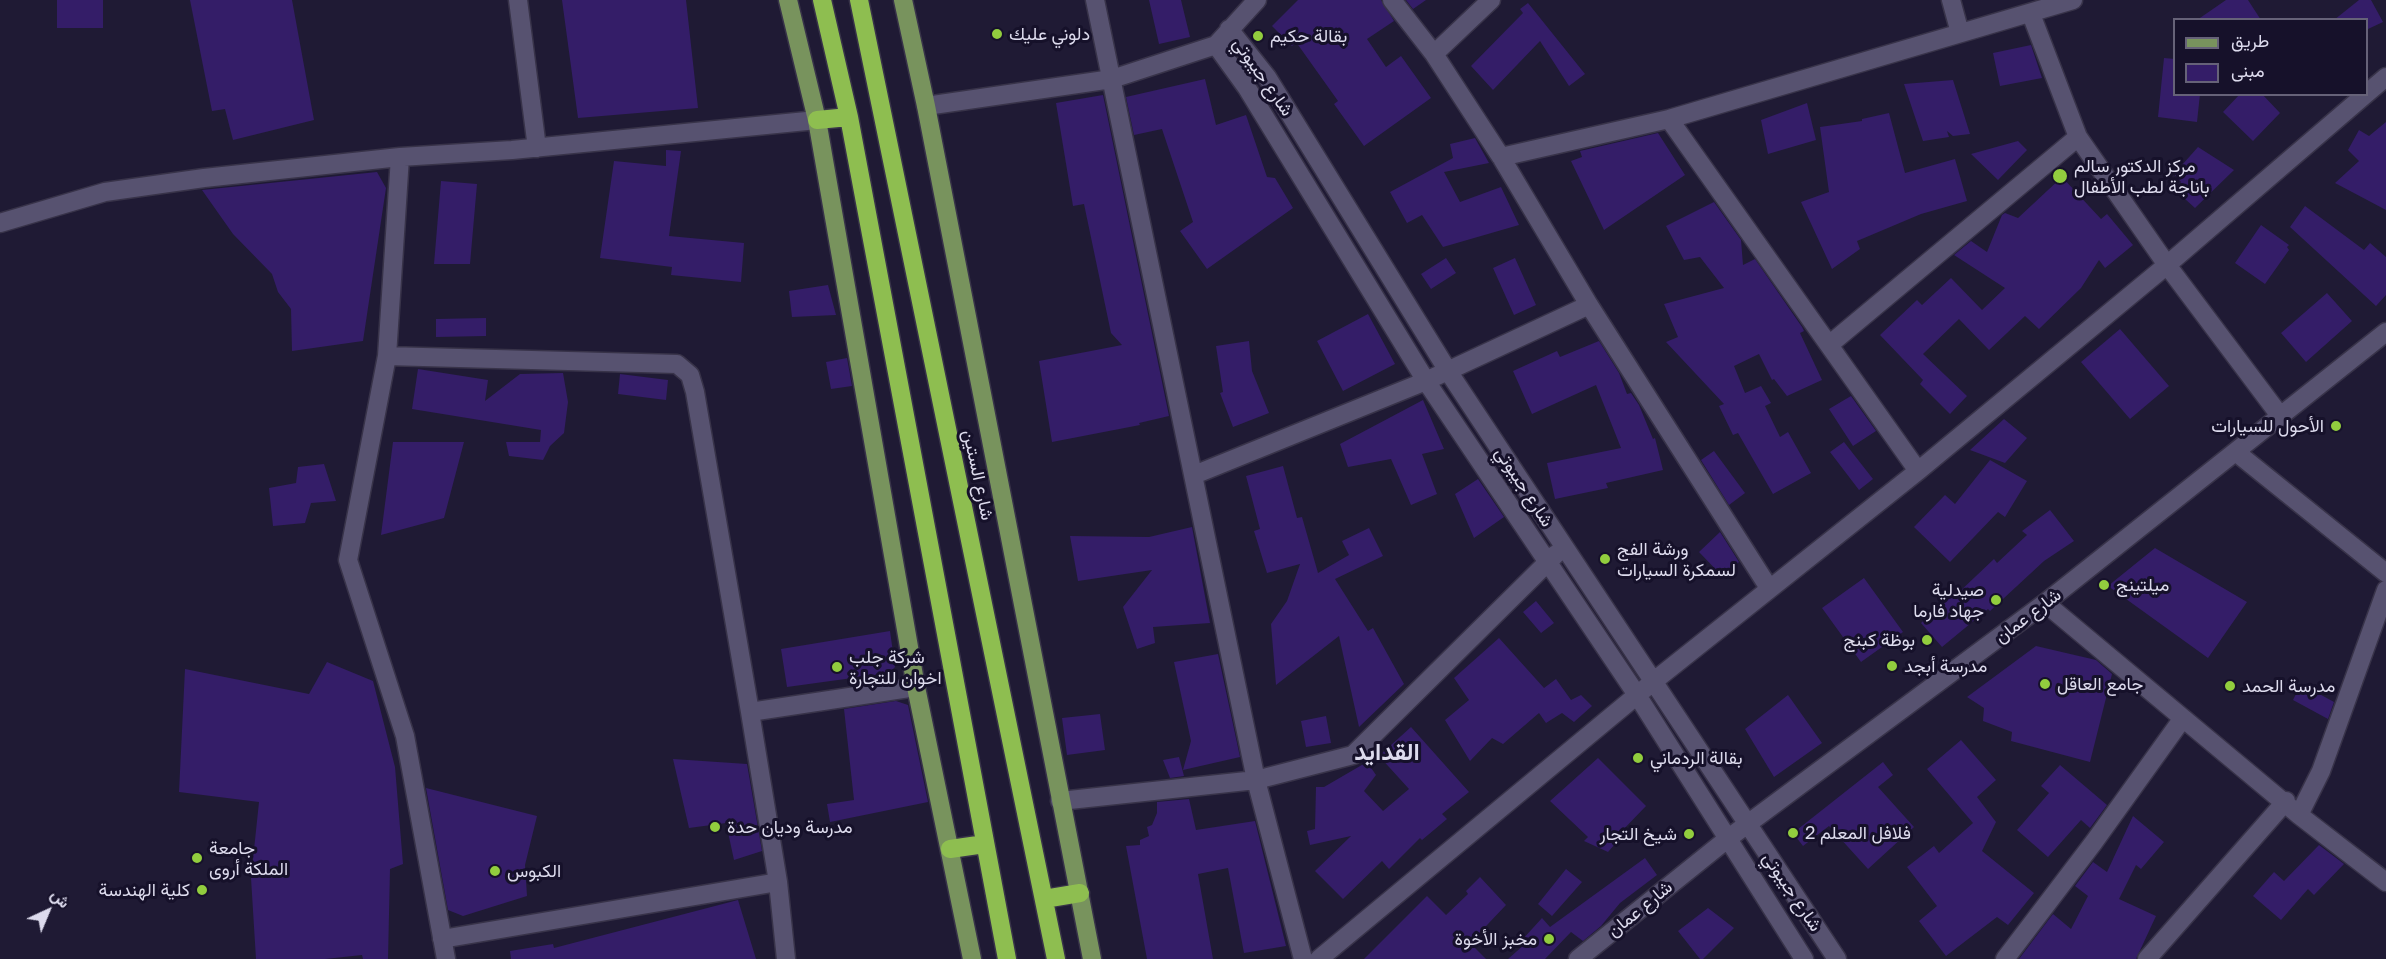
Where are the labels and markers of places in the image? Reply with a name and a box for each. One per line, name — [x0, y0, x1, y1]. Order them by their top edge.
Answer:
place label: دلوني عليك — [1009, 23, 1090, 45]
place label: بقالة حكيم — [1270, 25, 1347, 47]
marker: دلوني عليك — [990, 27, 1004, 41]
marker: بقالة حكيم — [1251, 29, 1265, 43]
place label: مركز الدكتور سالم باناجة لطب الأطفال — [2074, 155, 2210, 198]
marker: مركز الدكتور سالم باناجة لطب الأطفال — [2051, 167, 2069, 185]
place label: الأحول للسيارات — [2211, 415, 2324, 437]
marker: الأحول للسيارات — [2329, 419, 2343, 433]
place label: ورشة الفج لسمكرة السيارات — [1617, 538, 1736, 580]
marker: ورشة الفج لسمكرة السيارات — [1598, 552, 1612, 566]
place label: ميلتينج — [2116, 574, 2169, 596]
marker: ميلتينج — [2097, 578, 2111, 592]
place label: صيدلية جهاد فارما — [1913, 579, 1984, 622]
marker: صيدلية جهاد فارما — [1989, 593, 2003, 607]
place label: بوظة كبنج — [1843, 629, 1915, 651]
marker: بوظة كبنج — [1920, 633, 1934, 647]
place label: شركة جلب اخوان للتجارة — [849, 646, 942, 688]
place label: مدرسة أبجد — [1904, 655, 1987, 677]
marker: مدرسة أبجد — [1885, 659, 1899, 673]
marker: شركة جلب اخوان للتجارة — [830, 660, 844, 674]
place label: جامع العاقل — [2057, 673, 2143, 695]
place label: مدرسة الحمد — [2242, 675, 2335, 697]
marker: جامع العاقل — [2038, 677, 2052, 691]
marker: مدرسة الحمد — [2223, 679, 2237, 693]
place label: بقالة الردماني — [1650, 747, 1743, 769]
marker: بقالة الردماني — [1631, 751, 1645, 765]
place label: مدرسة وديان حدة — [727, 816, 853, 838]
marker: مدرسة وديان حدة — [708, 820, 722, 834]
place label: فلافل المعلم 2 — [1805, 822, 1911, 844]
place label: شيخ التجار — [1599, 823, 1677, 845]
marker: فلافل المعلم 2 — [1786, 826, 1800, 840]
marker: شيخ التجار — [1682, 827, 1696, 841]
place label: جامعة الملكة أروى — [209, 837, 288, 880]
marker: جامعة الملكة أروى — [190, 851, 204, 865]
place label: الكبوس — [507, 860, 561, 882]
marker: الكبوس — [488, 864, 502, 878]
place label: كلية الهندسة — [98, 879, 190, 901]
marker: كلية الهندسة — [195, 883, 209, 897]
place label: مخبز الأخوة — [1455, 928, 1537, 950]
marker: مخبز الأخوة — [1542, 932, 1556, 946]

